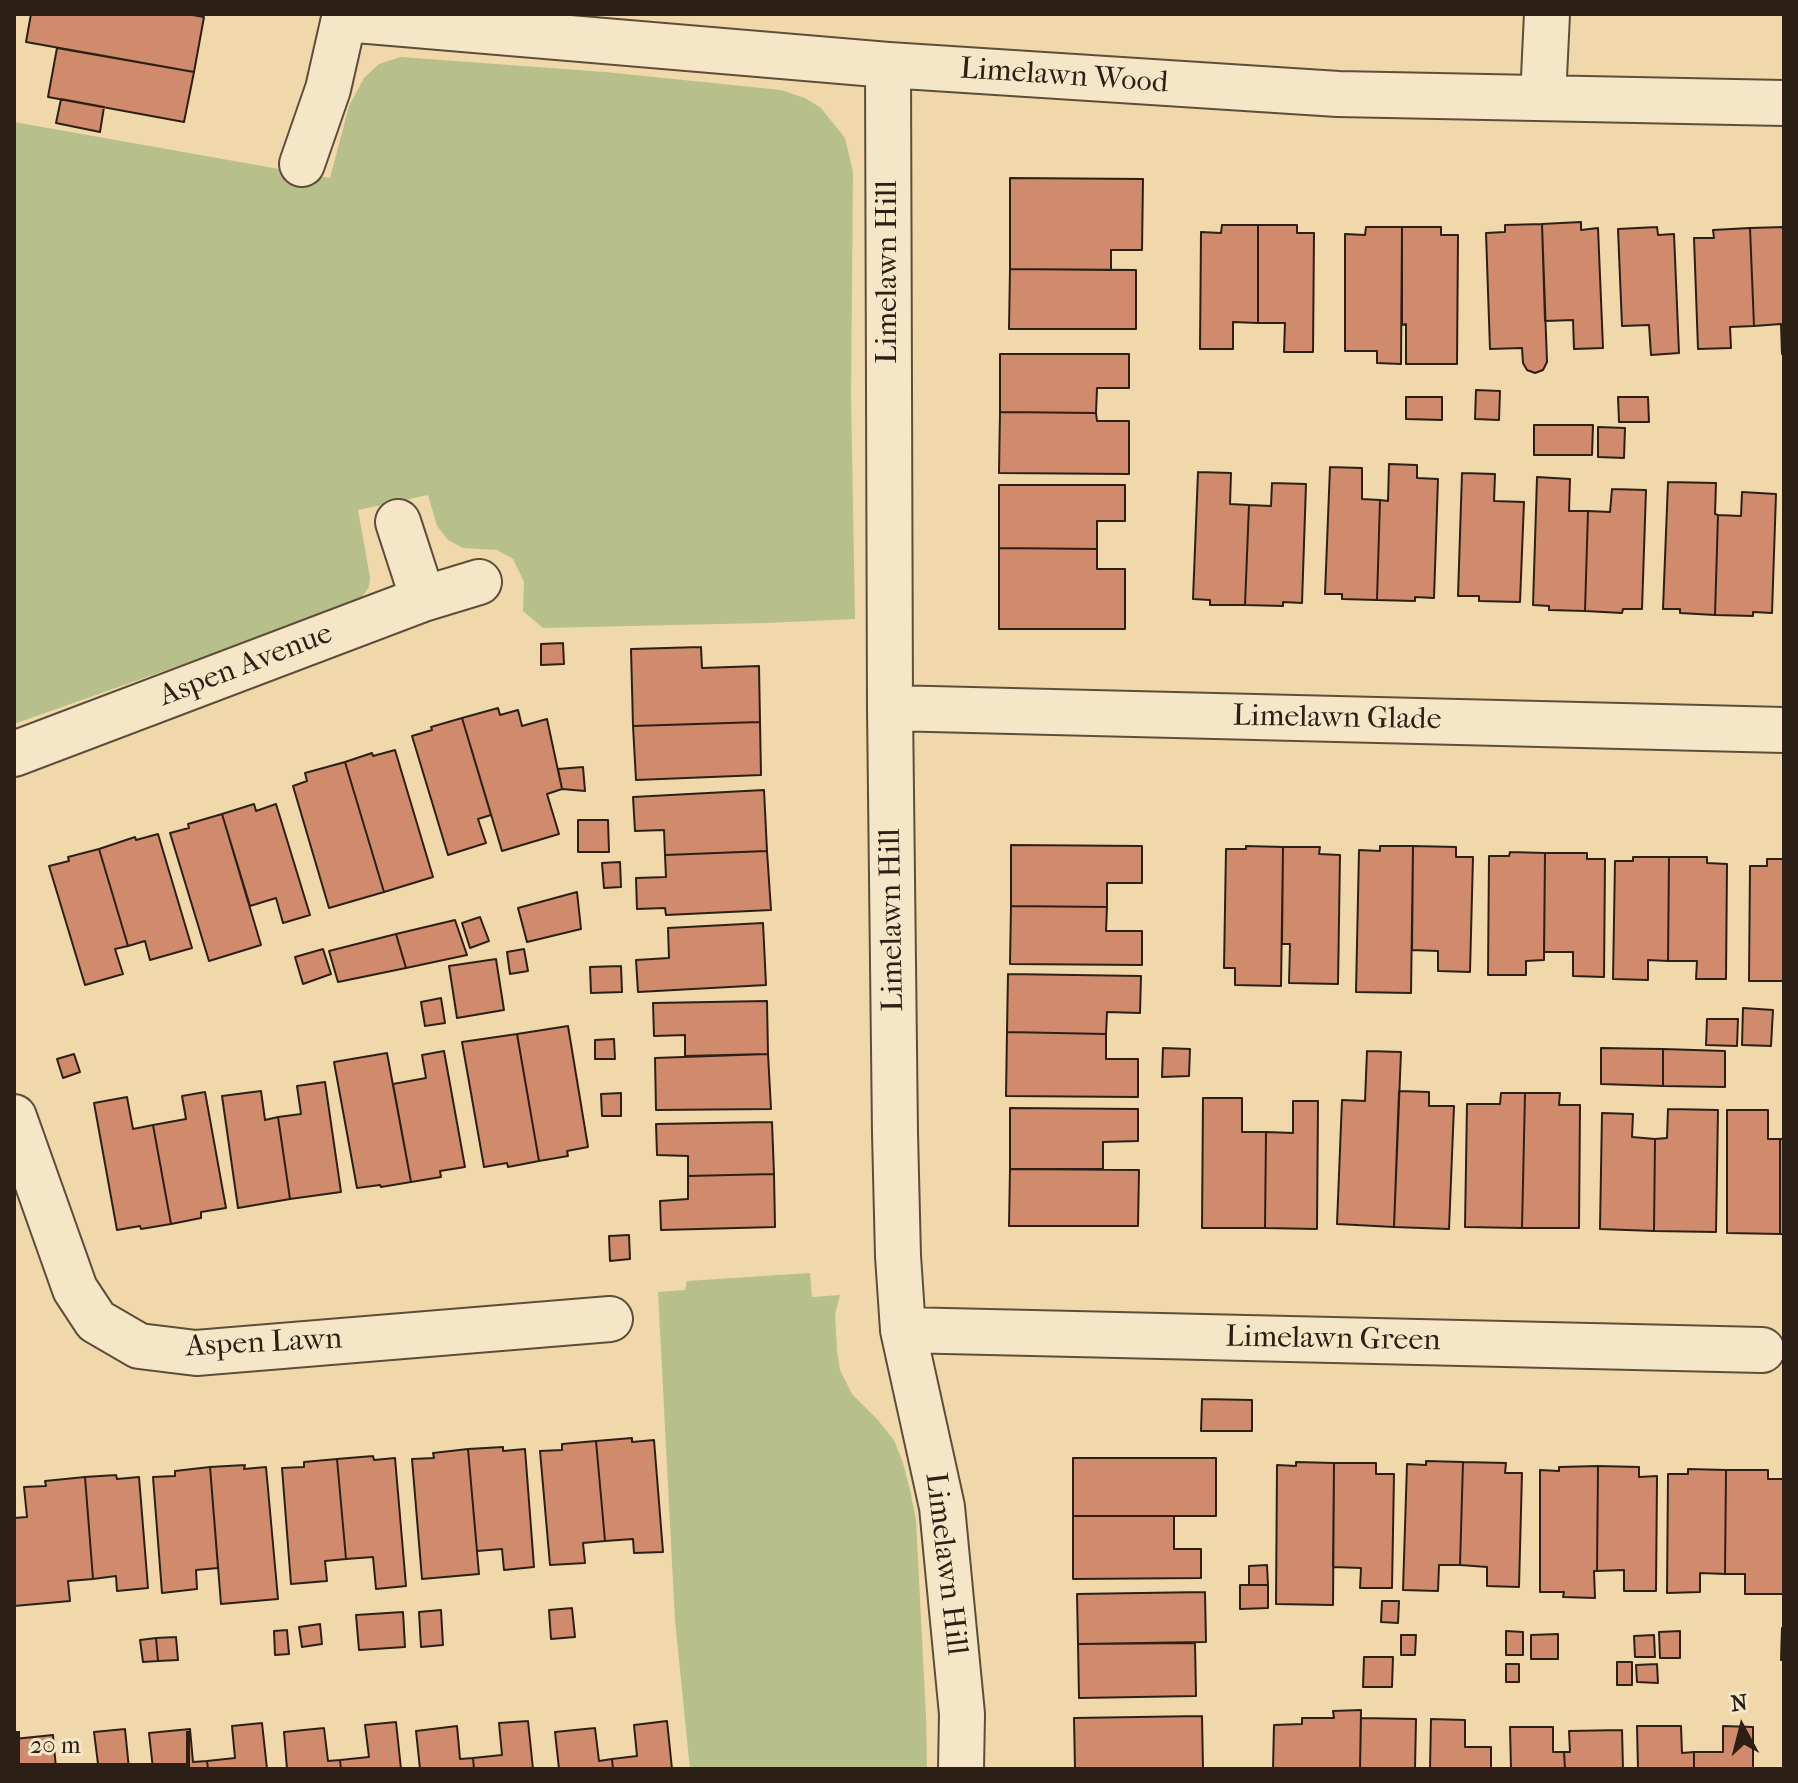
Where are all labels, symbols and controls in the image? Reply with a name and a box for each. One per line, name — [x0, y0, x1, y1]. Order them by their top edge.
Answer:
street label: Limelawn Wood — [959, 52, 1169, 102]
street label: Limelawn Hill — [871, 180, 907, 364]
street label: Aspen Avenue — [154, 617, 338, 715]
street label: Limelawn Glade — [1232, 699, 1442, 739]
street label: Limelawn Hill — [873, 828, 913, 1012]
street label: Limelawn Green — [1225, 1320, 1441, 1360]
street label: Aspen Lawn — [185, 1322, 343, 1366]
street label: Limelawn Hill — [916, 1471, 974, 1657]
north arrow — [1702, 1687, 1782, 1767]
text: N — [1729, 1689, 1749, 1717]
scale bar — [20, 1715, 194, 1765]
text: 20 m — [30, 1731, 81, 1759]

